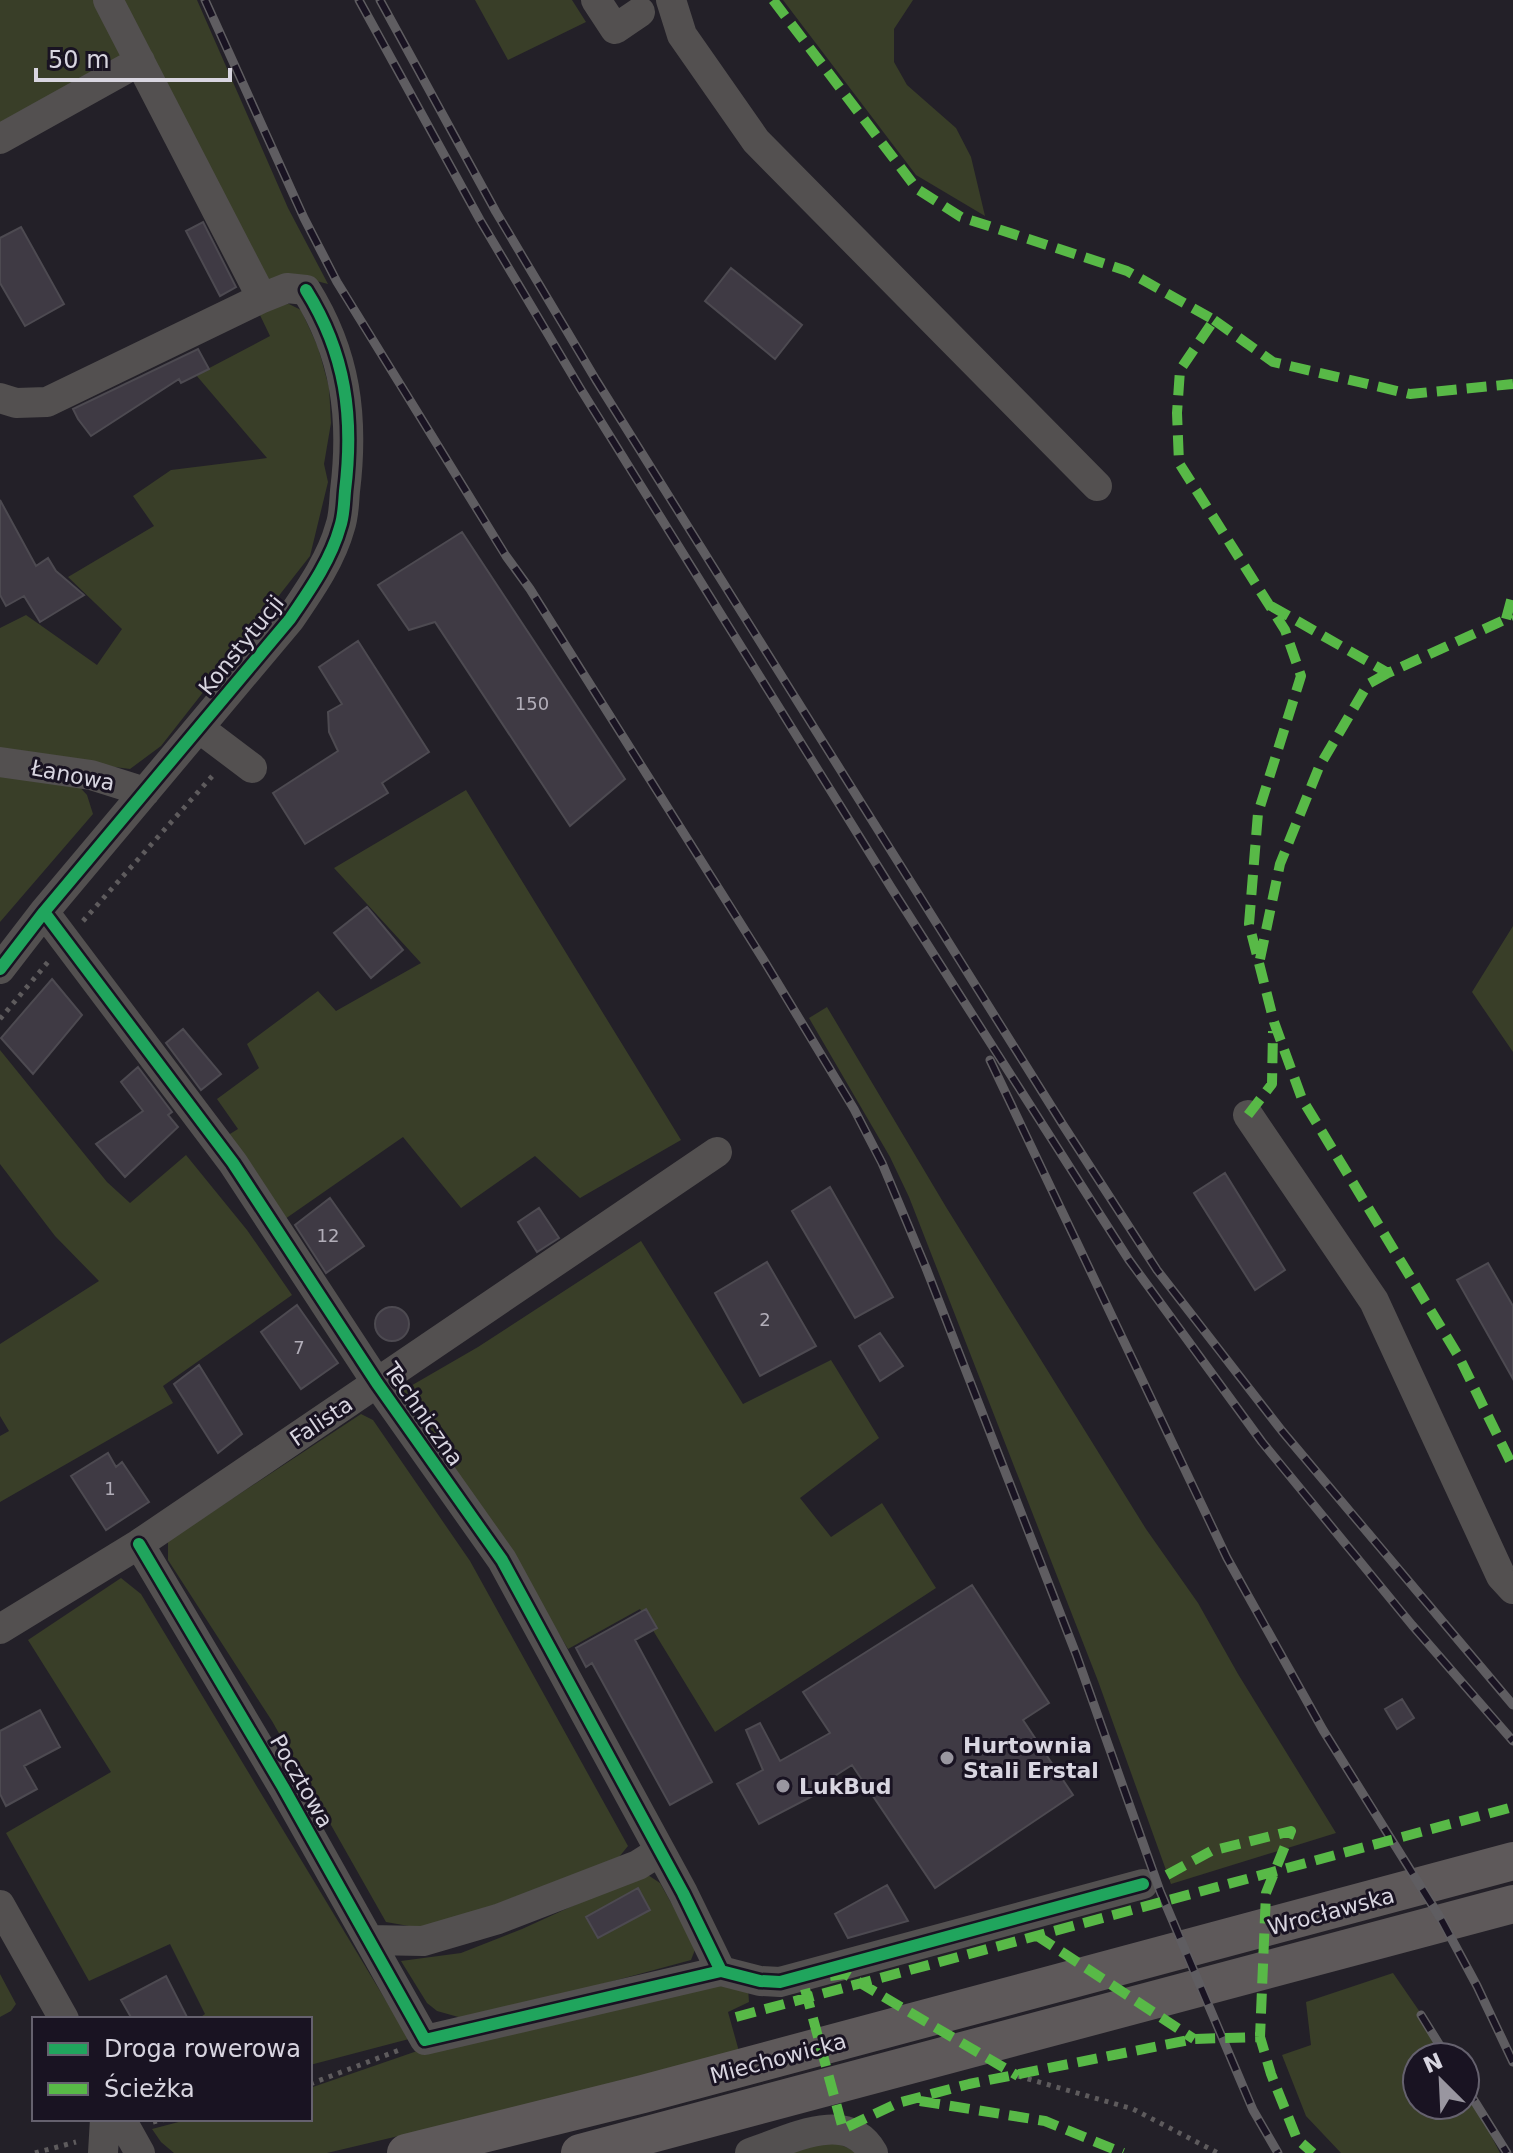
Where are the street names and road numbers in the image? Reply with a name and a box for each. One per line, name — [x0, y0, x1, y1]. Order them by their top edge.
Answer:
street label: Konstytucji — [194, 591, 289, 700]
street label: Łanowa — [28, 755, 117, 796]
street label: Techniczna — [378, 1357, 468, 1471]
street label: Falista — [285, 1392, 357, 1451]
street label: Pocztowa — [265, 1730, 338, 1832]
street label: Wrocławska — [1265, 1883, 1397, 1940]
street label: Miechowicka — [707, 2028, 849, 2089]

